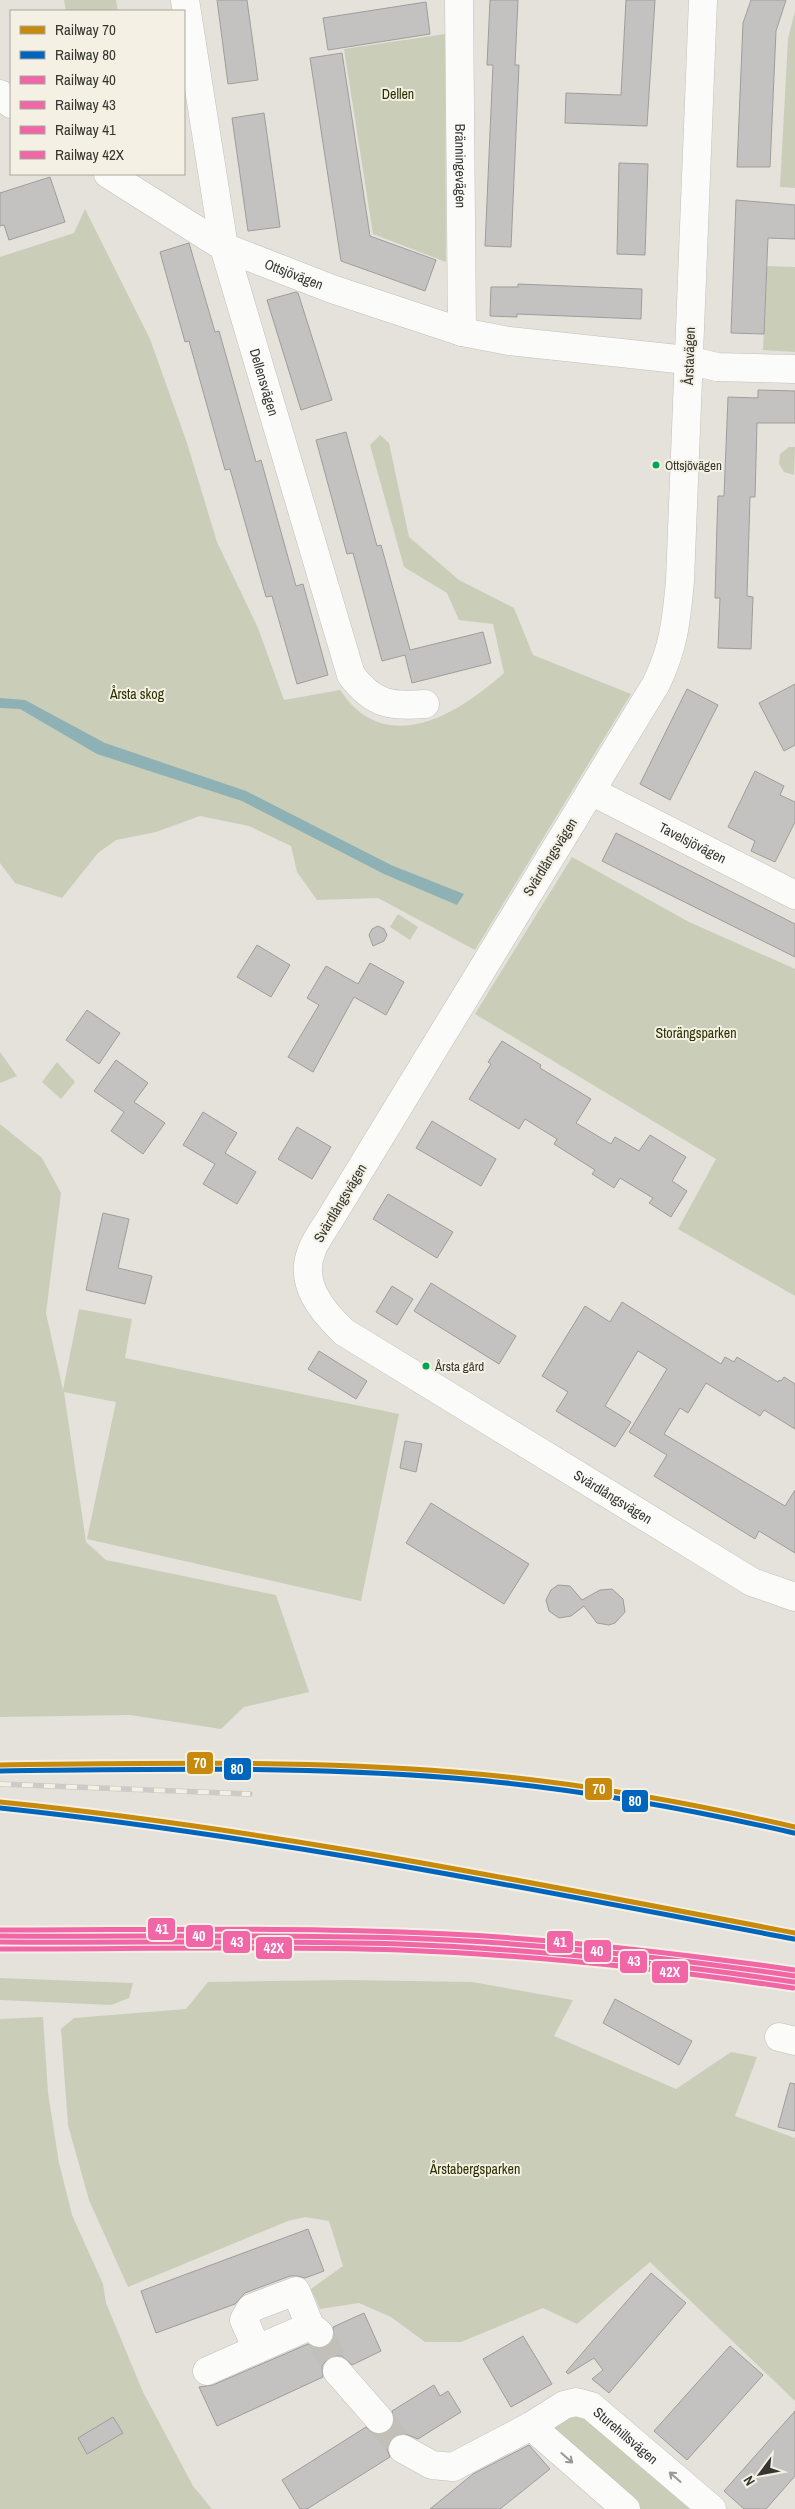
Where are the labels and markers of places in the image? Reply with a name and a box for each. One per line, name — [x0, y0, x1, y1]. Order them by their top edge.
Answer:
place label: Ottsjövägen — [665, 457, 722, 474]
marker: Ottsjövägen — [651, 460, 661, 470]
place label: Årsta gård — [434, 1358, 484, 1375]
marker: Årsta gård — [421, 1361, 431, 1371]

